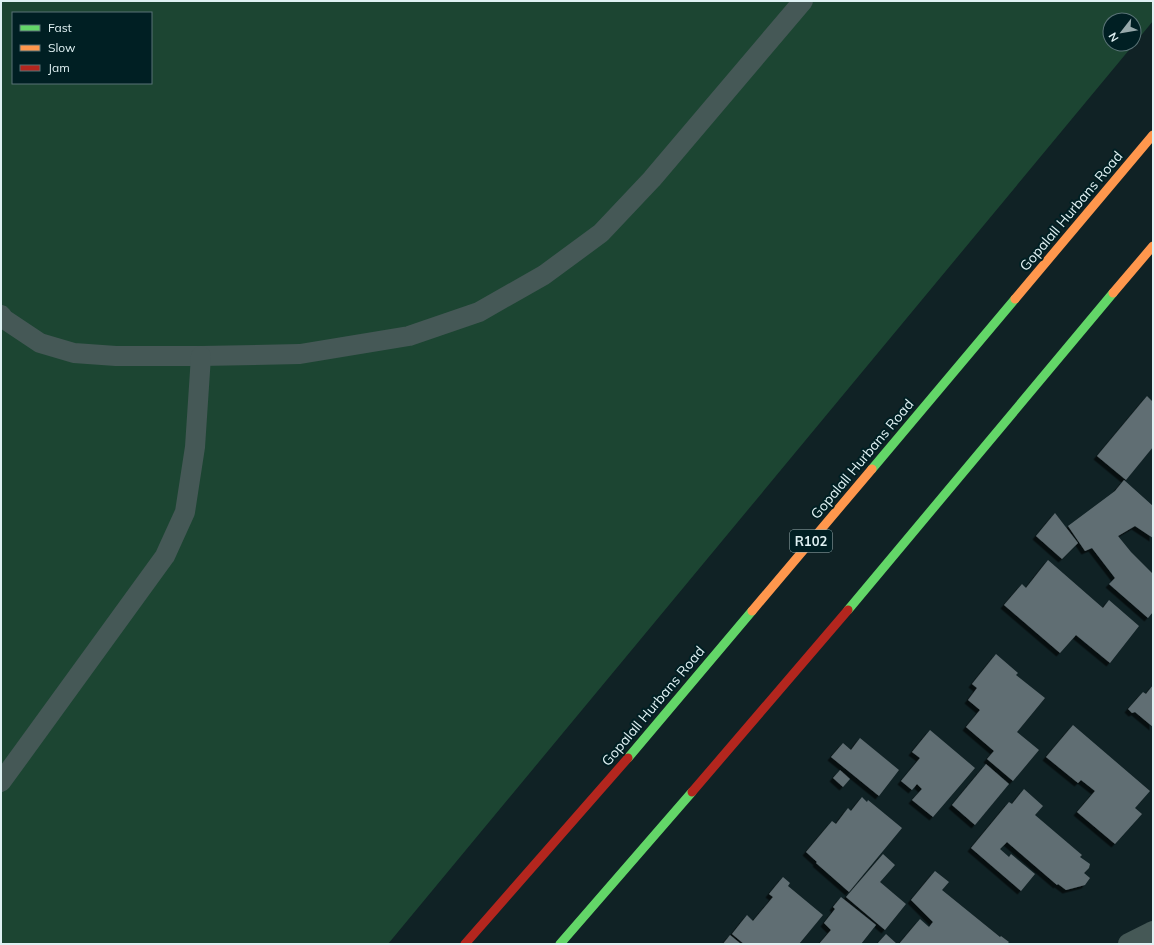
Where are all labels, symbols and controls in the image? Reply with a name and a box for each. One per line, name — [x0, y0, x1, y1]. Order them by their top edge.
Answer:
legend — [12, 12, 152, 84]
north arrow — [1102, 12, 1142, 52]
text: Fast — [48, 20, 72, 35]
text: N — [1105, 30, 1122, 44]
text: Slow — [48, 40, 76, 55]
text: Jam — [48, 60, 70, 75]
street label: Gopalall Hurbans Road — [1016, 147, 1126, 275]
street label: Gopalall Hurbans Road — [807, 395, 917, 523]
road number: R102 — [790, 530, 832, 552]
street label: Gopalall Hurbans Road — [598, 642, 708, 770]

